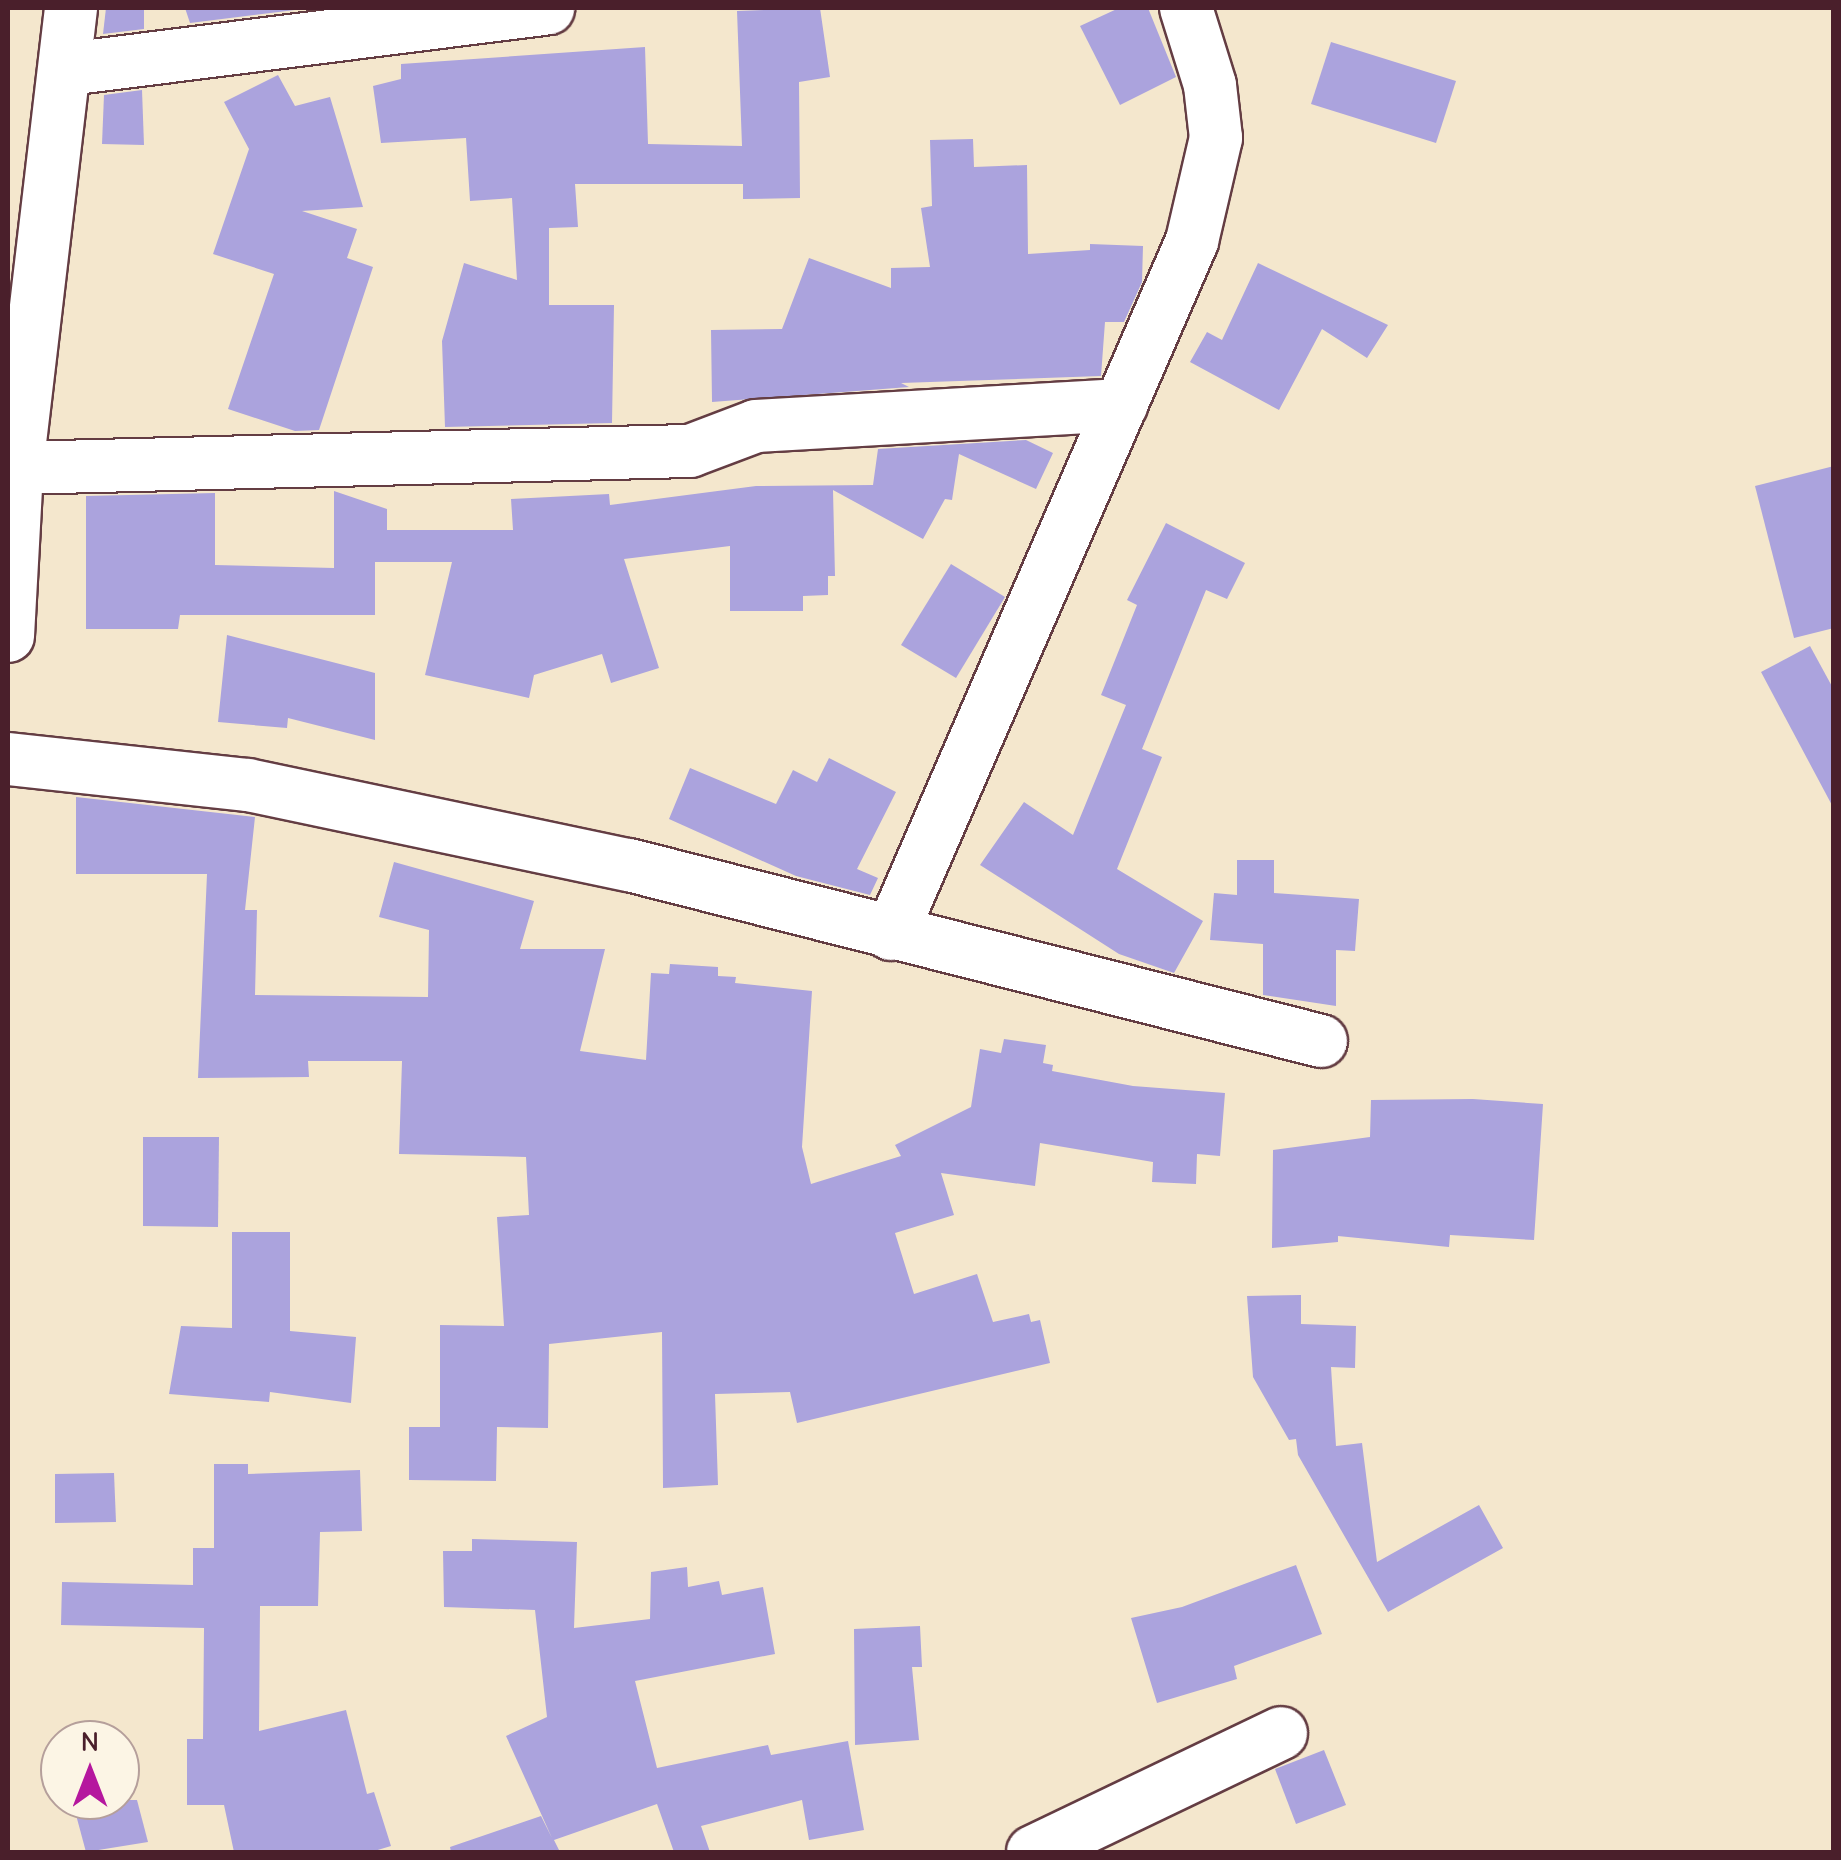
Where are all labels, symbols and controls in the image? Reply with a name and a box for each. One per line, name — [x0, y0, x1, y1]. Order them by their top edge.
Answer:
north arrow — [40, 1720, 140, 1820]
text: N — [81, 1726, 99, 1758]

